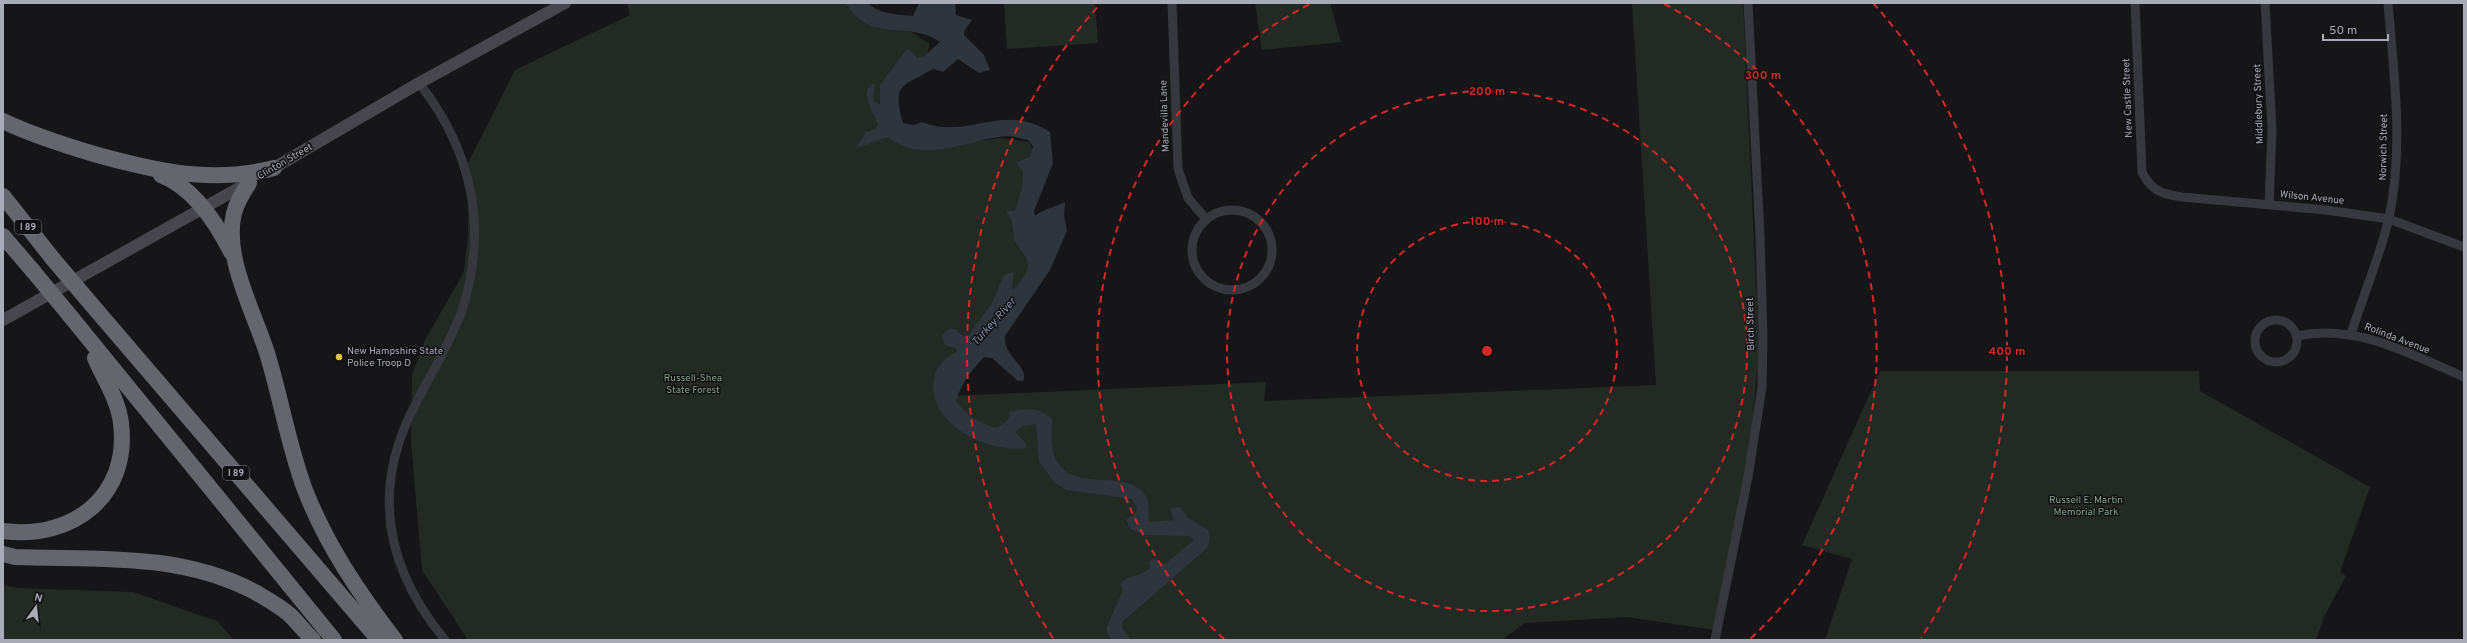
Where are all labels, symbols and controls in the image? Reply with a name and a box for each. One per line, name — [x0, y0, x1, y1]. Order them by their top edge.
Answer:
scale bar — [2323, 16, 2388, 42]
text: 50 m — [2329, 23, 2357, 39]
street label: New Castle Street — [2120, 58, 2136, 138]
street label: Middlebury Street — [2251, 63, 2267, 144]
text: 300 m — [1745, 68, 1781, 84]
street label: Mandevilla Lane — [1157, 80, 1173, 152]
text: 200 m — [1469, 84, 1505, 100]
street label: Norwich Street — [2377, 113, 2391, 180]
street label: Clinton Street — [255, 141, 315, 183]
street label: Wilson Avenue — [2279, 188, 2345, 208]
text: 100 m — [1470, 214, 1504, 230]
road number: I 89 — [15, 220, 41, 234]
water label: Turkey River — [969, 295, 1020, 349]
street label: Birch Street — [1744, 297, 1758, 351]
street label: Rolinda Avenue — [2362, 321, 2432, 357]
centre of rings — [1480, 344, 1494, 358]
text: 400 m — [1988, 344, 2026, 360]
place label: New Hampshire State Police Troop D — [347, 345, 443, 370]
marker: New Hampshire State Police Troop D — [334, 352, 344, 362]
park label: Russell-Shea State Forest — [664, 372, 722, 397]
road number: I 89 — [223, 466, 249, 480]
park label: Russell E. Martin Memorial Park — [2049, 494, 2123, 519]
north arrow — [16, 587, 56, 627]
text: N — [33, 591, 44, 606]

